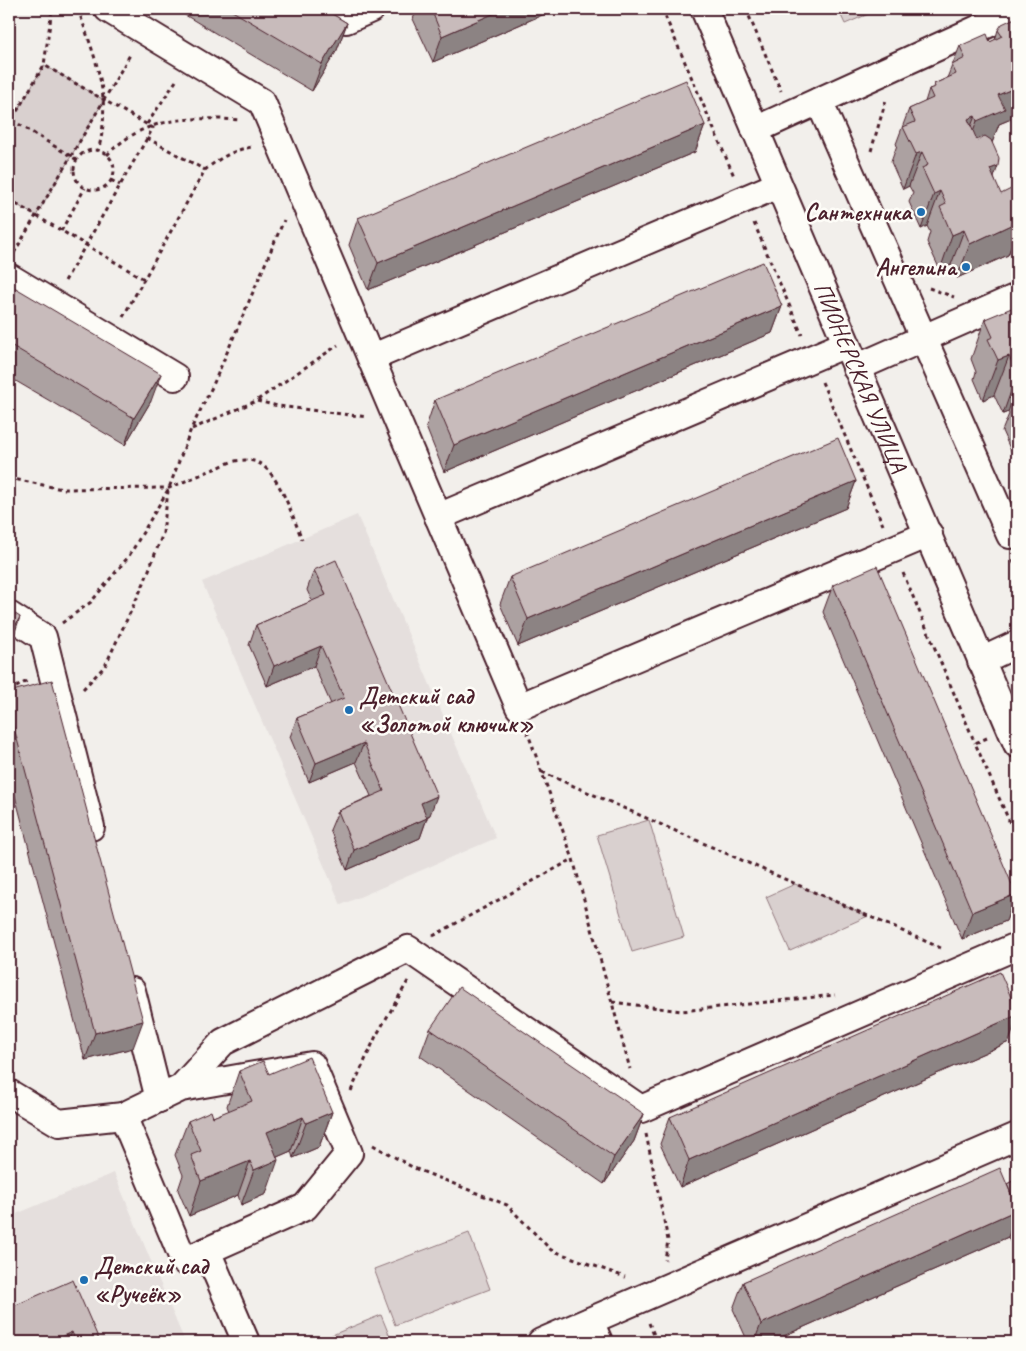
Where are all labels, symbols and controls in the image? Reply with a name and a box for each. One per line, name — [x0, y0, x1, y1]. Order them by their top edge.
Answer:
place label: Сантехника — [805, 197, 913, 227]
marker: Сантехника — [915, 206, 927, 218]
place label: Ангелина — [876, 252, 958, 282]
marker: Ангелина — [960, 261, 972, 273]
street label: ПИОНЕРСКАЯ УЛИЦА — [807, 277, 915, 478]
place label: Детский сад «Золотой ключик» — [359, 681, 533, 739]
marker: Детский сад «Золотой ключик» — [343, 704, 355, 716]
place label: Детский сад «Ручеёк» — [94, 1251, 210, 1309]
marker: Детский сад «Ручеёк» — [78, 1274, 90, 1286]

